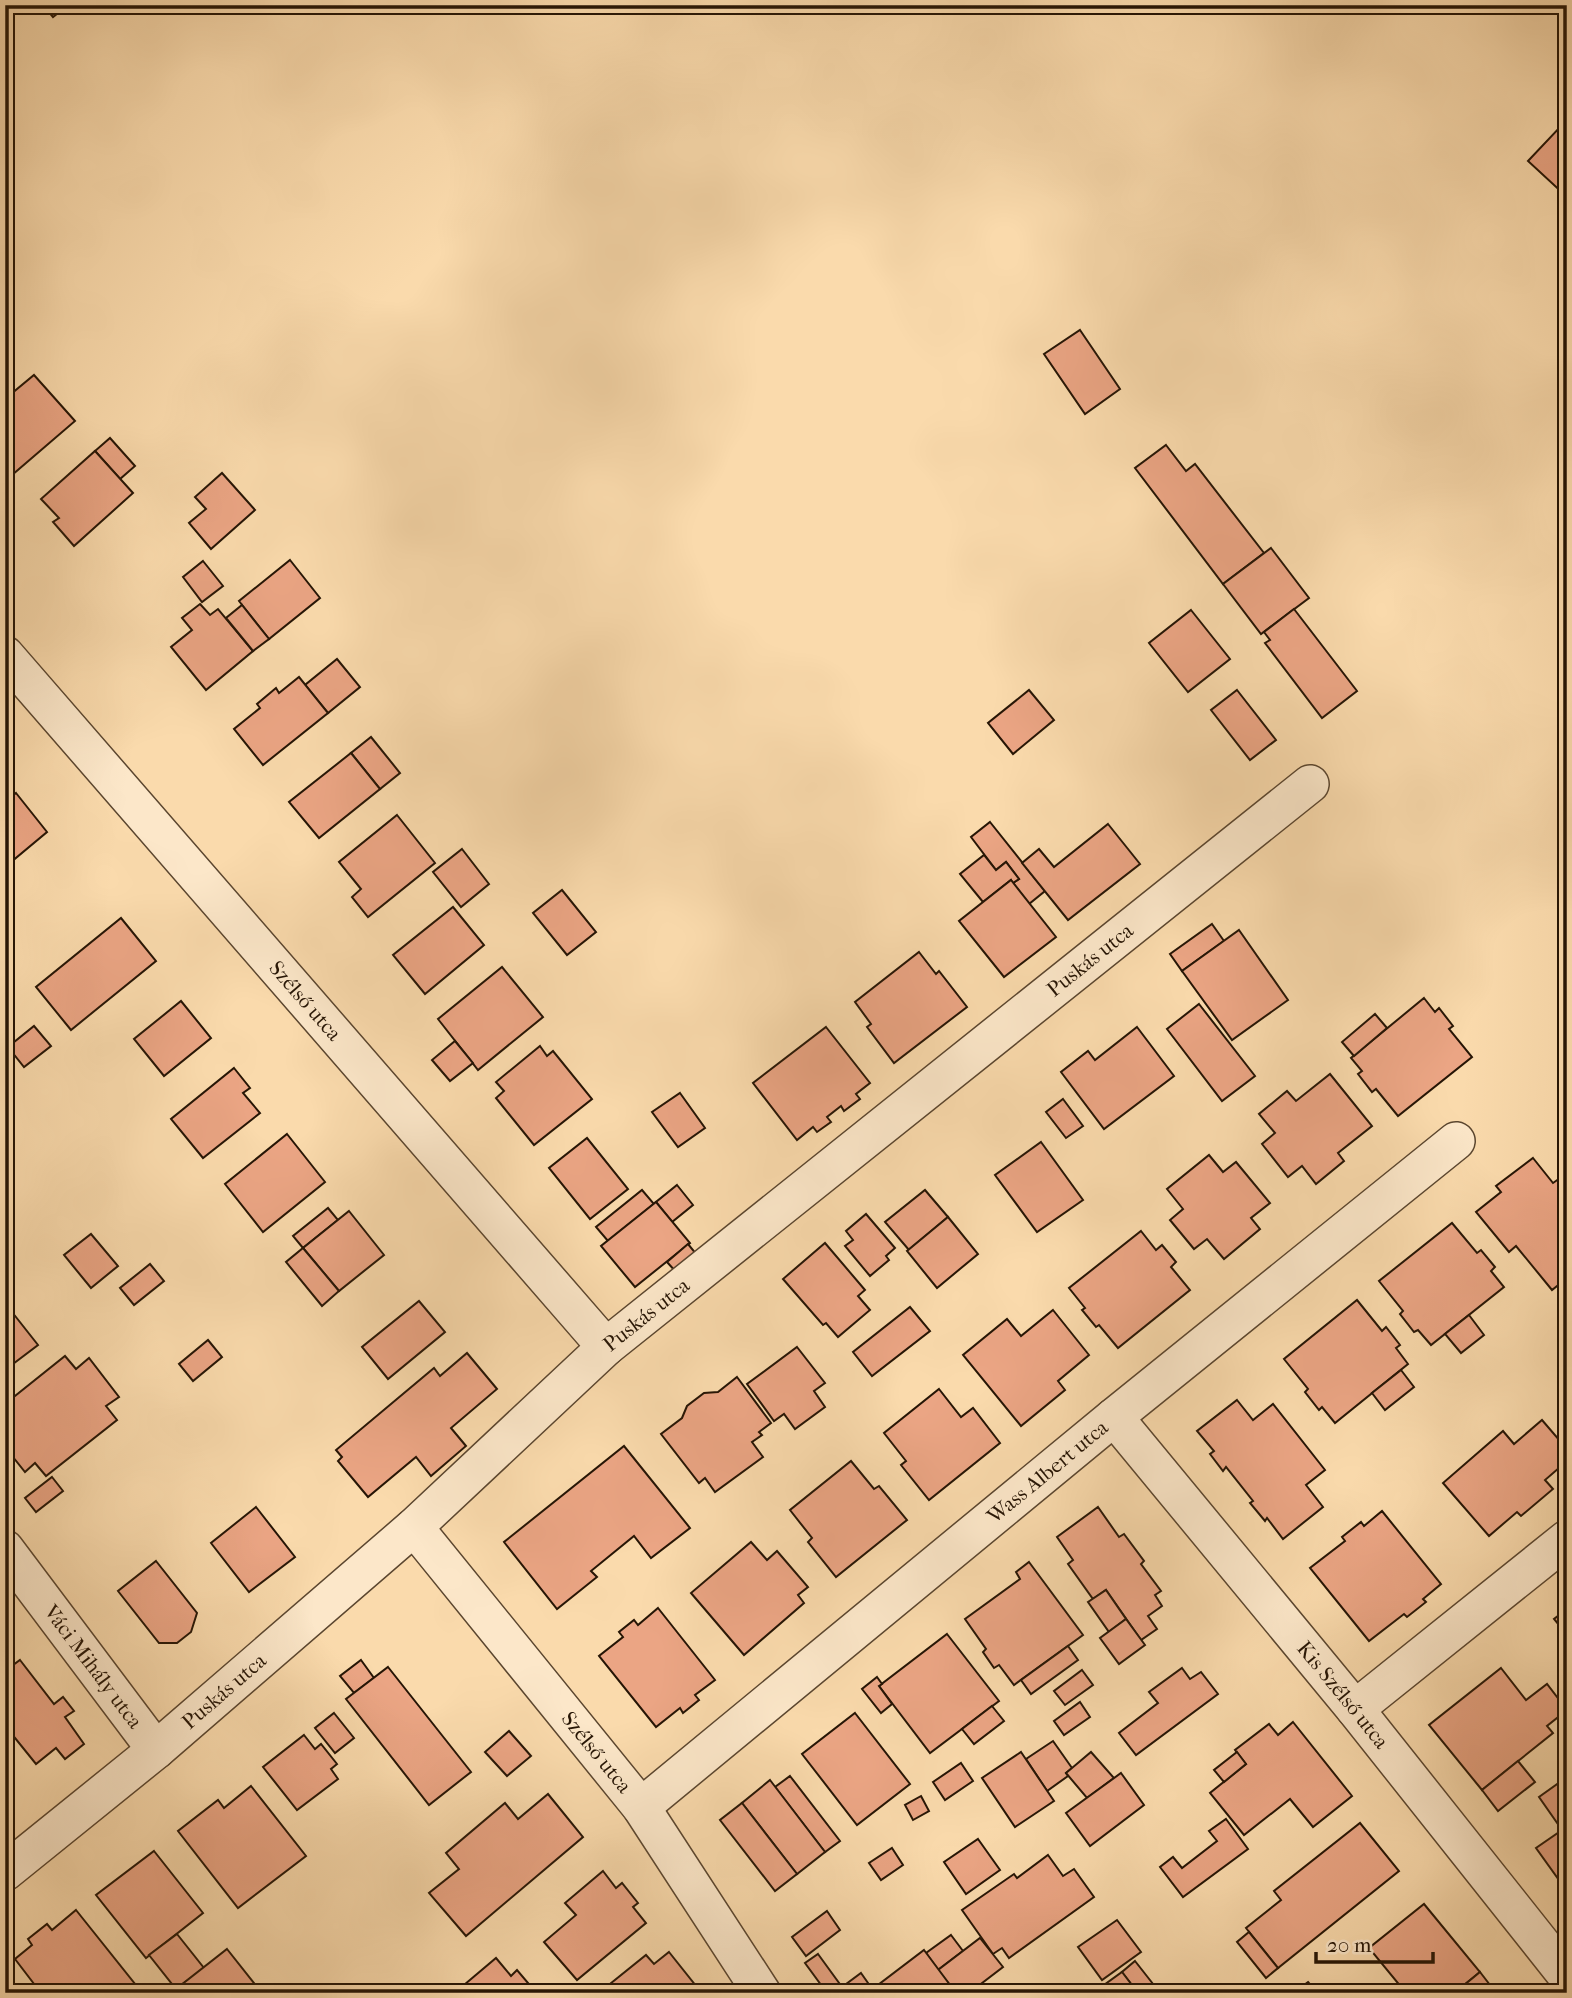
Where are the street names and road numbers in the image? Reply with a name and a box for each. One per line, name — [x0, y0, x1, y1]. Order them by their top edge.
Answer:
street label: Puskás utca — [1042, 918, 1138, 1002]
street label: Szélső utca — [264, 956, 347, 1046]
street label: Puskás utca — [598, 1273, 694, 1356]
street label: Wass Albert utca — [982, 1415, 1113, 1529]
street label: Váci Mihály utca — [39, 1599, 148, 1733]
street label: Kis Szélső utca — [1292, 1636, 1394, 1754]
street label: Puskás utca — [177, 1648, 271, 1734]
street label: Szélső utca — [557, 1707, 637, 1798]

